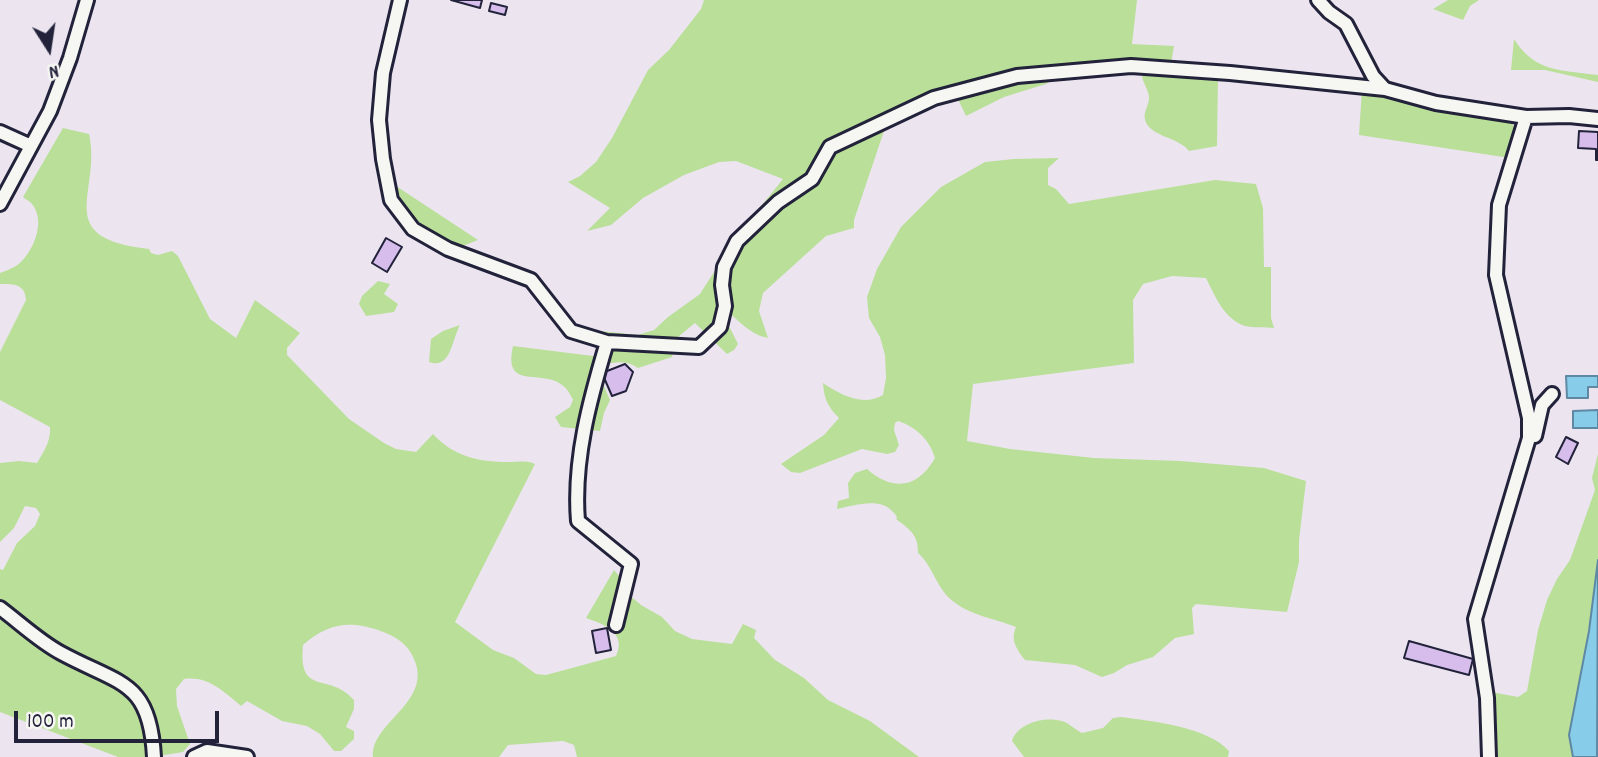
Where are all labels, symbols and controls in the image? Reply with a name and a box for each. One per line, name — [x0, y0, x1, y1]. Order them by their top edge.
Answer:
north arrow — [14, 14, 84, 84]
text: N — [46, 56, 61, 84]
scale bar — [18, 698, 222, 742]
text: 100 m — [27, 708, 74, 738]

